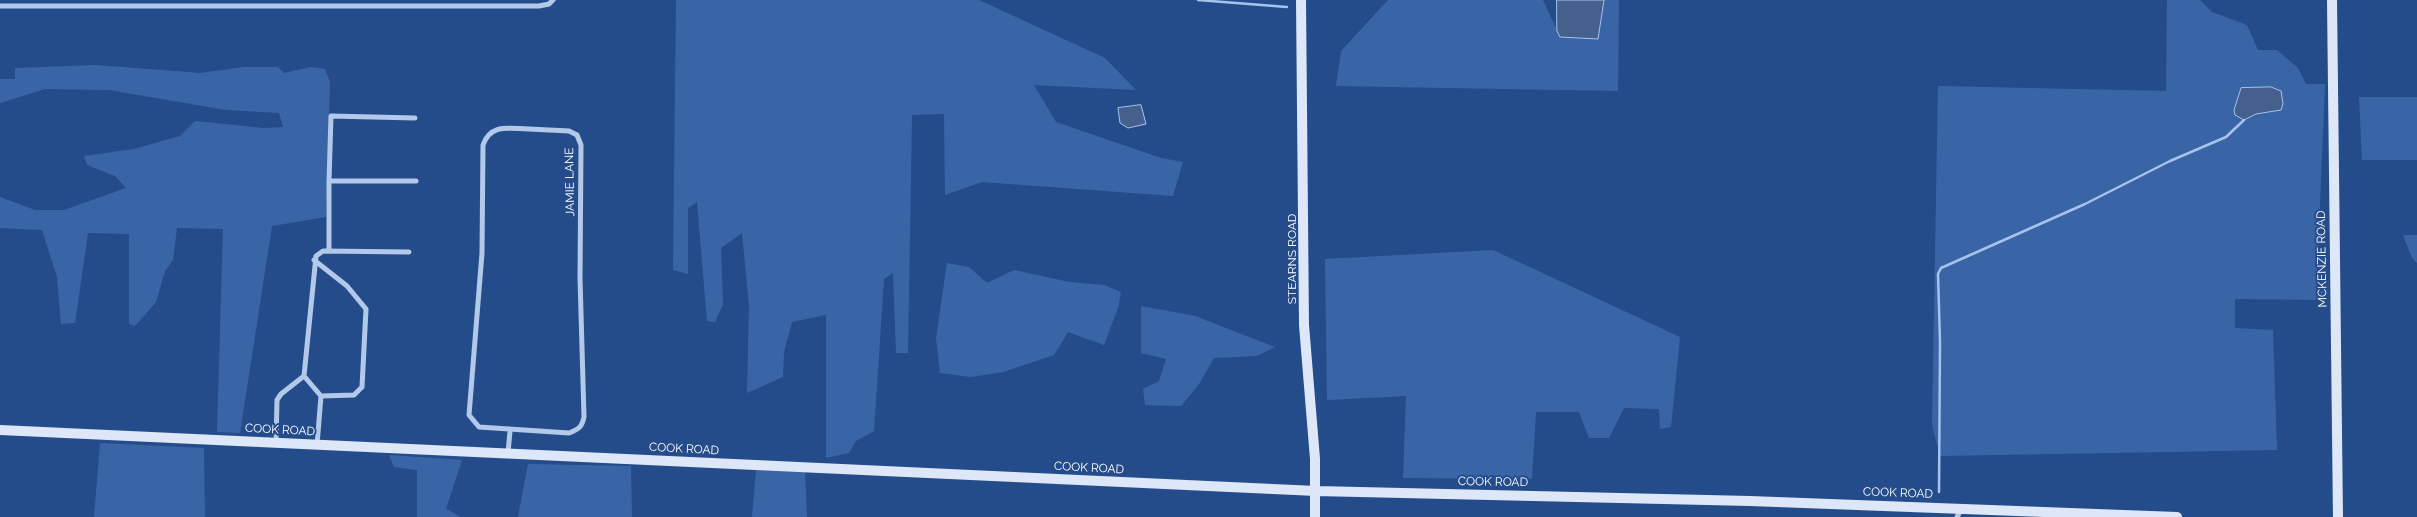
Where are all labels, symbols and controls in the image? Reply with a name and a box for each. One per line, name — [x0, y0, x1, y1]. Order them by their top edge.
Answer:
street label: JAMIE LANE — [562, 147, 578, 217]
street label: MCKENZIE ROAD — [2314, 210, 2330, 308]
street label: STEARNS ROAD — [1285, 214, 1299, 304]
street label: COOK ROAD — [245, 421, 315, 439]
street label: COOK ROAD — [649, 440, 719, 458]
street label: COOK ROAD — [1054, 459, 1124, 477]
street label: COOK ROAD — [1458, 474, 1528, 490]
street label: COOK ROAD — [1863, 485, 1933, 501]

